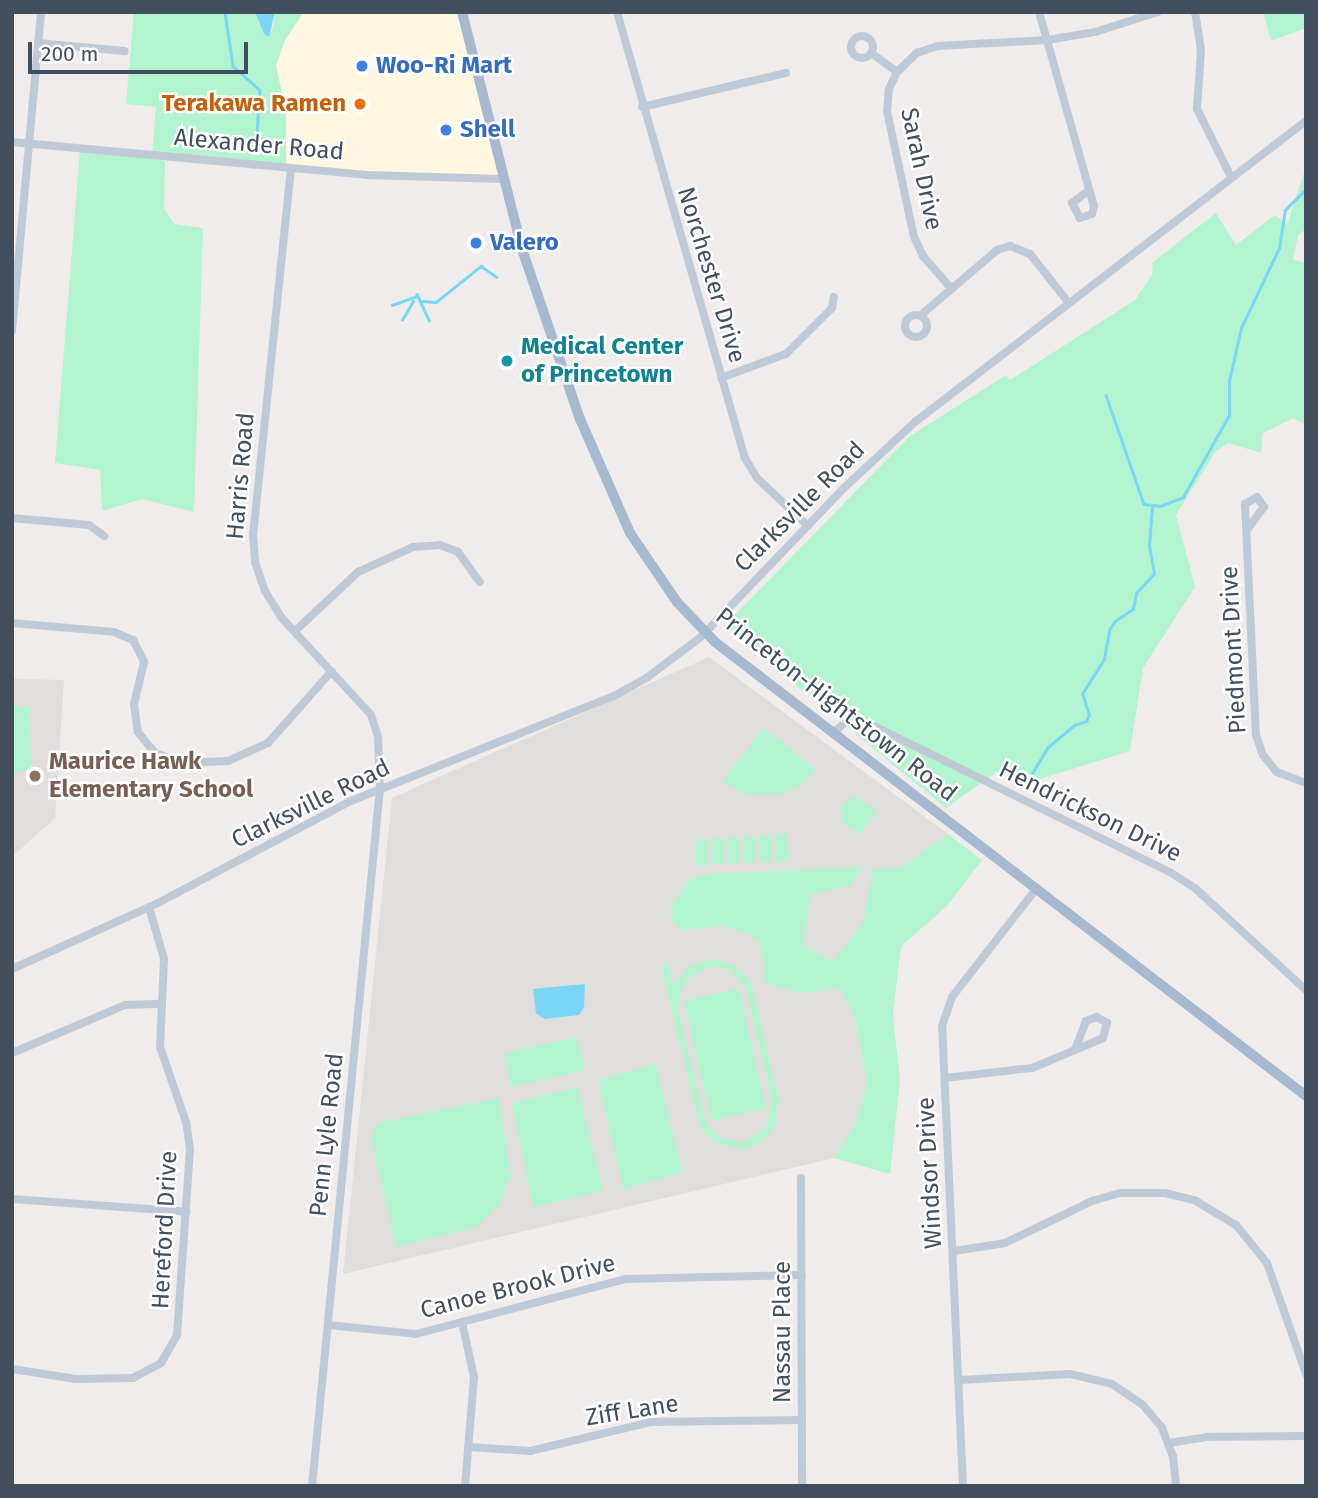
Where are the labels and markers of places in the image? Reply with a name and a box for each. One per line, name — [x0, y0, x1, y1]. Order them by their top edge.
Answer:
place label: Woo-Ri Mart — [376, 52, 512, 80]
marker: Woo-Ri Mart — [354, 58, 370, 74]
place label: Terakawa Ramen — [162, 90, 346, 118]
marker: Terakawa Ramen — [352, 96, 368, 112]
place label: Shell — [460, 116, 515, 144]
marker: Shell — [438, 122, 454, 138]
place label: Valero — [490, 229, 559, 257]
marker: Valero — [468, 235, 484, 251]
place label: Medical Center of Princetown — [521, 333, 683, 389]
marker: Medical Center of Princetown — [499, 353, 515, 369]
place label: Maurice Hawk Elementary School — [49, 748, 253, 804]
marker: Maurice Hawk Elementary School — [27, 768, 43, 784]

